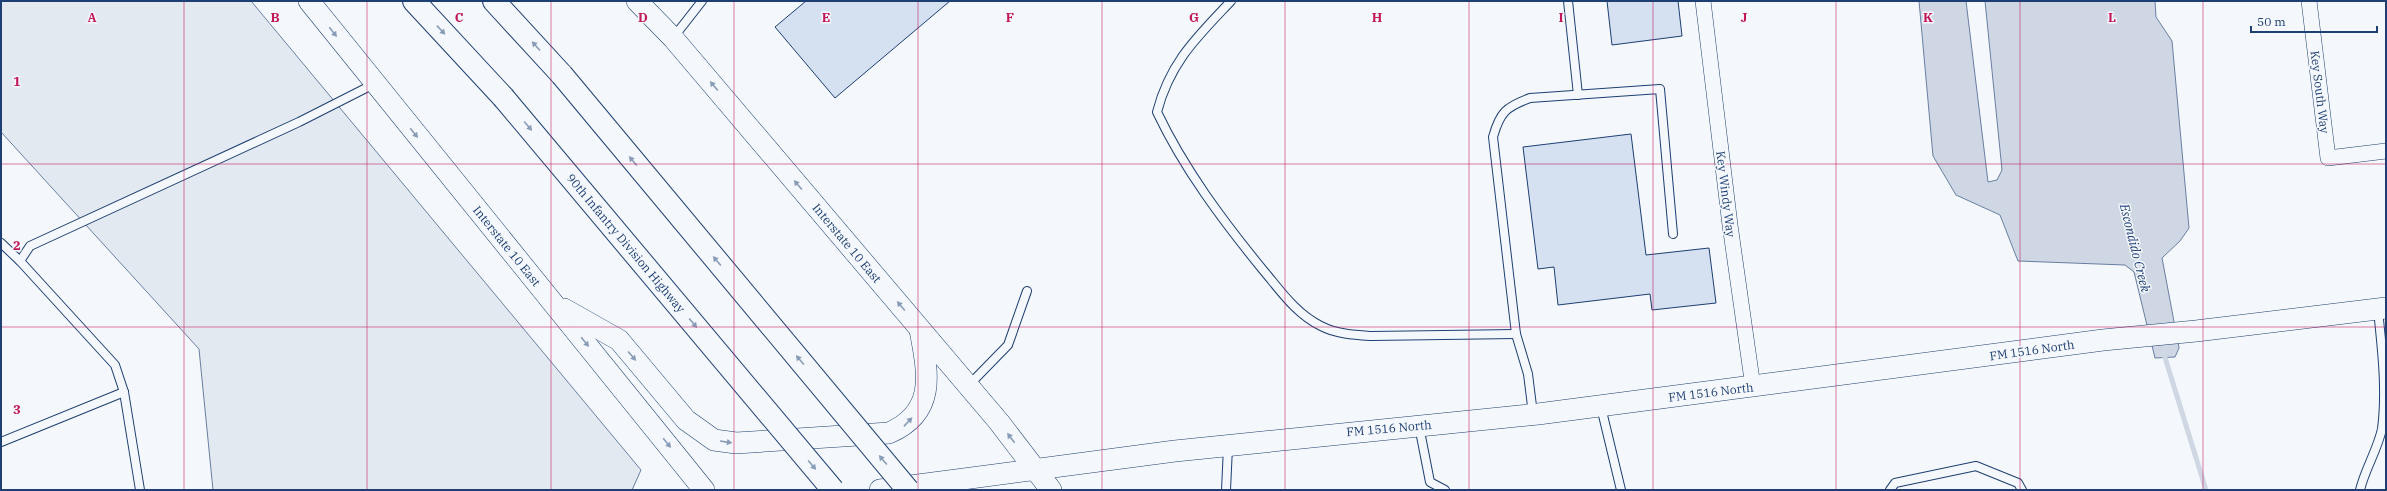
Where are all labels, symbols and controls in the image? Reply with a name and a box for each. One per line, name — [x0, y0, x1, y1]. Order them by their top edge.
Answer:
scale bar — [2251, 8, 2377, 34]
text: A — [87, 9, 97, 26]
text: B — [270, 9, 280, 26]
text: C — [455, 9, 464, 26]
text: D — [638, 9, 648, 26]
text: E — [822, 9, 830, 26]
text: F — [1006, 9, 1014, 26]
text: G — [1189, 9, 1199, 26]
text: H — [1372, 9, 1383, 26]
text: I — [1559, 9, 1564, 26]
text: J — [1741, 9, 1748, 26]
text: K — [1923, 9, 1933, 26]
text: L — [2108, 9, 2116, 26]
text: 50 m — [2257, 14, 2286, 29]
one-way arrow — [436, 24, 445, 35]
one-way arrow — [329, 26, 337, 37]
one-way arrow — [531, 41, 540, 52]
street label: Key South Way — [2307, 50, 2333, 135]
text: 1 — [13, 73, 21, 90]
one-way arrow — [709, 81, 718, 92]
one-way arrow — [524, 121, 533, 132]
one-way arrow — [410, 128, 419, 139]
street label: Key Windy Way — [1713, 150, 1739, 239]
one-way arrow — [629, 155, 638, 166]
street label: 90th Infantry Division Highway — [563, 171, 689, 316]
one-way arrow — [794, 180, 803, 191]
street label: Interstate 10 East — [809, 200, 885, 286]
water label: Escondido Creek — [2116, 201, 2154, 294]
street label: Interstate 10 East — [470, 203, 544, 289]
text: 2 — [13, 237, 21, 254]
one-way arrow — [712, 255, 721, 266]
one-way arrow — [896, 300, 905, 311]
one-way arrow — [688, 317, 697, 328]
one-way arrow — [581, 337, 590, 348]
street label: FM 1516 North — [1989, 337, 2076, 363]
one-way arrow — [628, 351, 637, 362]
one-way arrow — [796, 355, 804, 366]
street label: FM 1516 North — [1668, 379, 1755, 405]
text: 3 — [13, 401, 21, 418]
one-way arrow — [904, 417, 913, 427]
street label: FM 1516 North — [1346, 417, 1433, 439]
one-way arrow — [1006, 432, 1015, 443]
one-way arrow — [662, 438, 671, 449]
one-way arrow — [720, 439, 732, 445]
one-way arrow — [879, 455, 888, 465]
one-way arrow — [808, 460, 817, 470]

